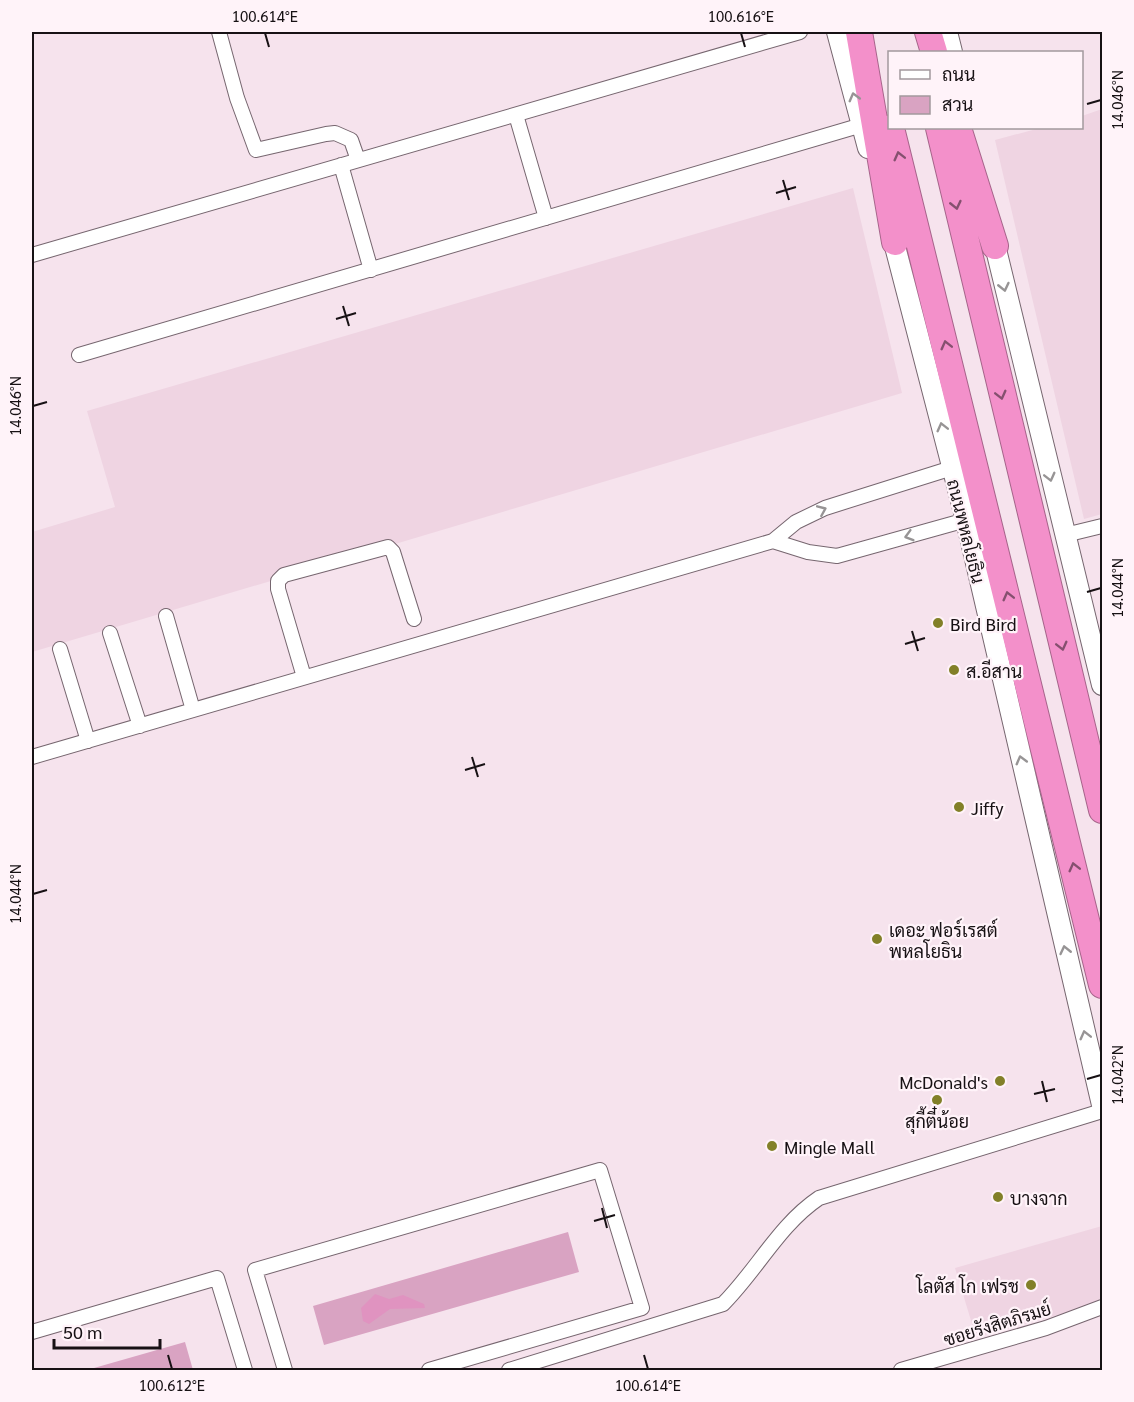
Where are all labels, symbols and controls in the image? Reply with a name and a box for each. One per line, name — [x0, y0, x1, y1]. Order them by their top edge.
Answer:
text: 100.614°E — [232, 6, 298, 25]
text: 100.616°E — [708, 6, 774, 25]
legend — [888, 51, 1083, 129]
text: ถนน — [942, 62, 975, 85]
text: 14.046°N — [1107, 70, 1126, 130]
one-way arrow — [849, 92, 862, 102]
text: สวน — [942, 92, 973, 115]
one-way arrow — [893, 151, 906, 161]
one-way arrow — [949, 200, 962, 210]
one-way arrow — [997, 282, 1010, 292]
one-way arrow — [941, 340, 954, 350]
text: 14.046°N — [5, 376, 24, 436]
one-way arrow — [994, 390, 1007, 400]
one-way arrow — [937, 422, 950, 432]
one-way arrow — [1042, 471, 1055, 481]
street label: ถนนพหลโยธิน — [943, 477, 991, 585]
one-way arrow — [815, 505, 826, 517]
one-way arrow — [904, 529, 915, 541]
text: 14.044°N — [1107, 558, 1126, 618]
one-way arrow — [1002, 591, 1015, 601]
place label: Bird Bird — [950, 612, 1017, 635]
marker: Bird Bird — [931, 616, 945, 630]
one-way arrow — [1055, 640, 1068, 650]
place label: ส.อีสาน — [966, 659, 1022, 682]
marker: ส.อีสาน — [947, 663, 961, 677]
one-way arrow — [1016, 755, 1029, 765]
place label: Jiffy — [971, 796, 1004, 819]
marker: Jiffy — [952, 800, 966, 814]
one-way arrow — [1068, 862, 1081, 872]
text: 14.044°N — [5, 864, 24, 924]
place label: เดอะ ฟอร์เรสต์ พหลโยธิน — [889, 918, 998, 962]
marker: เดอะ ฟอร์เรสต์ พหลโยธิน — [870, 932, 884, 946]
one-way arrow — [1060, 945, 1073, 955]
one-way arrow — [1080, 1031, 1093, 1041]
text: 14.042°N — [1107, 1045, 1126, 1105]
place label: McDonald's — [899, 1070, 988, 1093]
marker: McDonald's — [993, 1074, 1007, 1088]
marker: สุกี้ตี๋น้อย — [930, 1093, 944, 1107]
place label: สุกี้ตี๋น้อย — [905, 1106, 969, 1134]
place label: Mingle Mall — [784, 1135, 875, 1158]
marker: Mingle Mall — [765, 1139, 779, 1153]
place label: บางจาก — [1010, 1186, 1068, 1209]
marker: บางจาก — [991, 1190, 1005, 1204]
place label: โลตัส โก เฟรช — [915, 1274, 1019, 1297]
marker: โลตัส โก เฟรช — [1024, 1278, 1038, 1292]
street label: ซอยรังสิตภิรมย์ — [940, 1296, 1054, 1350]
scale bar — [54, 1312, 160, 1350]
text: 50 m — [63, 1320, 102, 1343]
text: 100.612°E — [139, 1375, 205, 1394]
text: 100.614°E — [615, 1375, 681, 1394]

